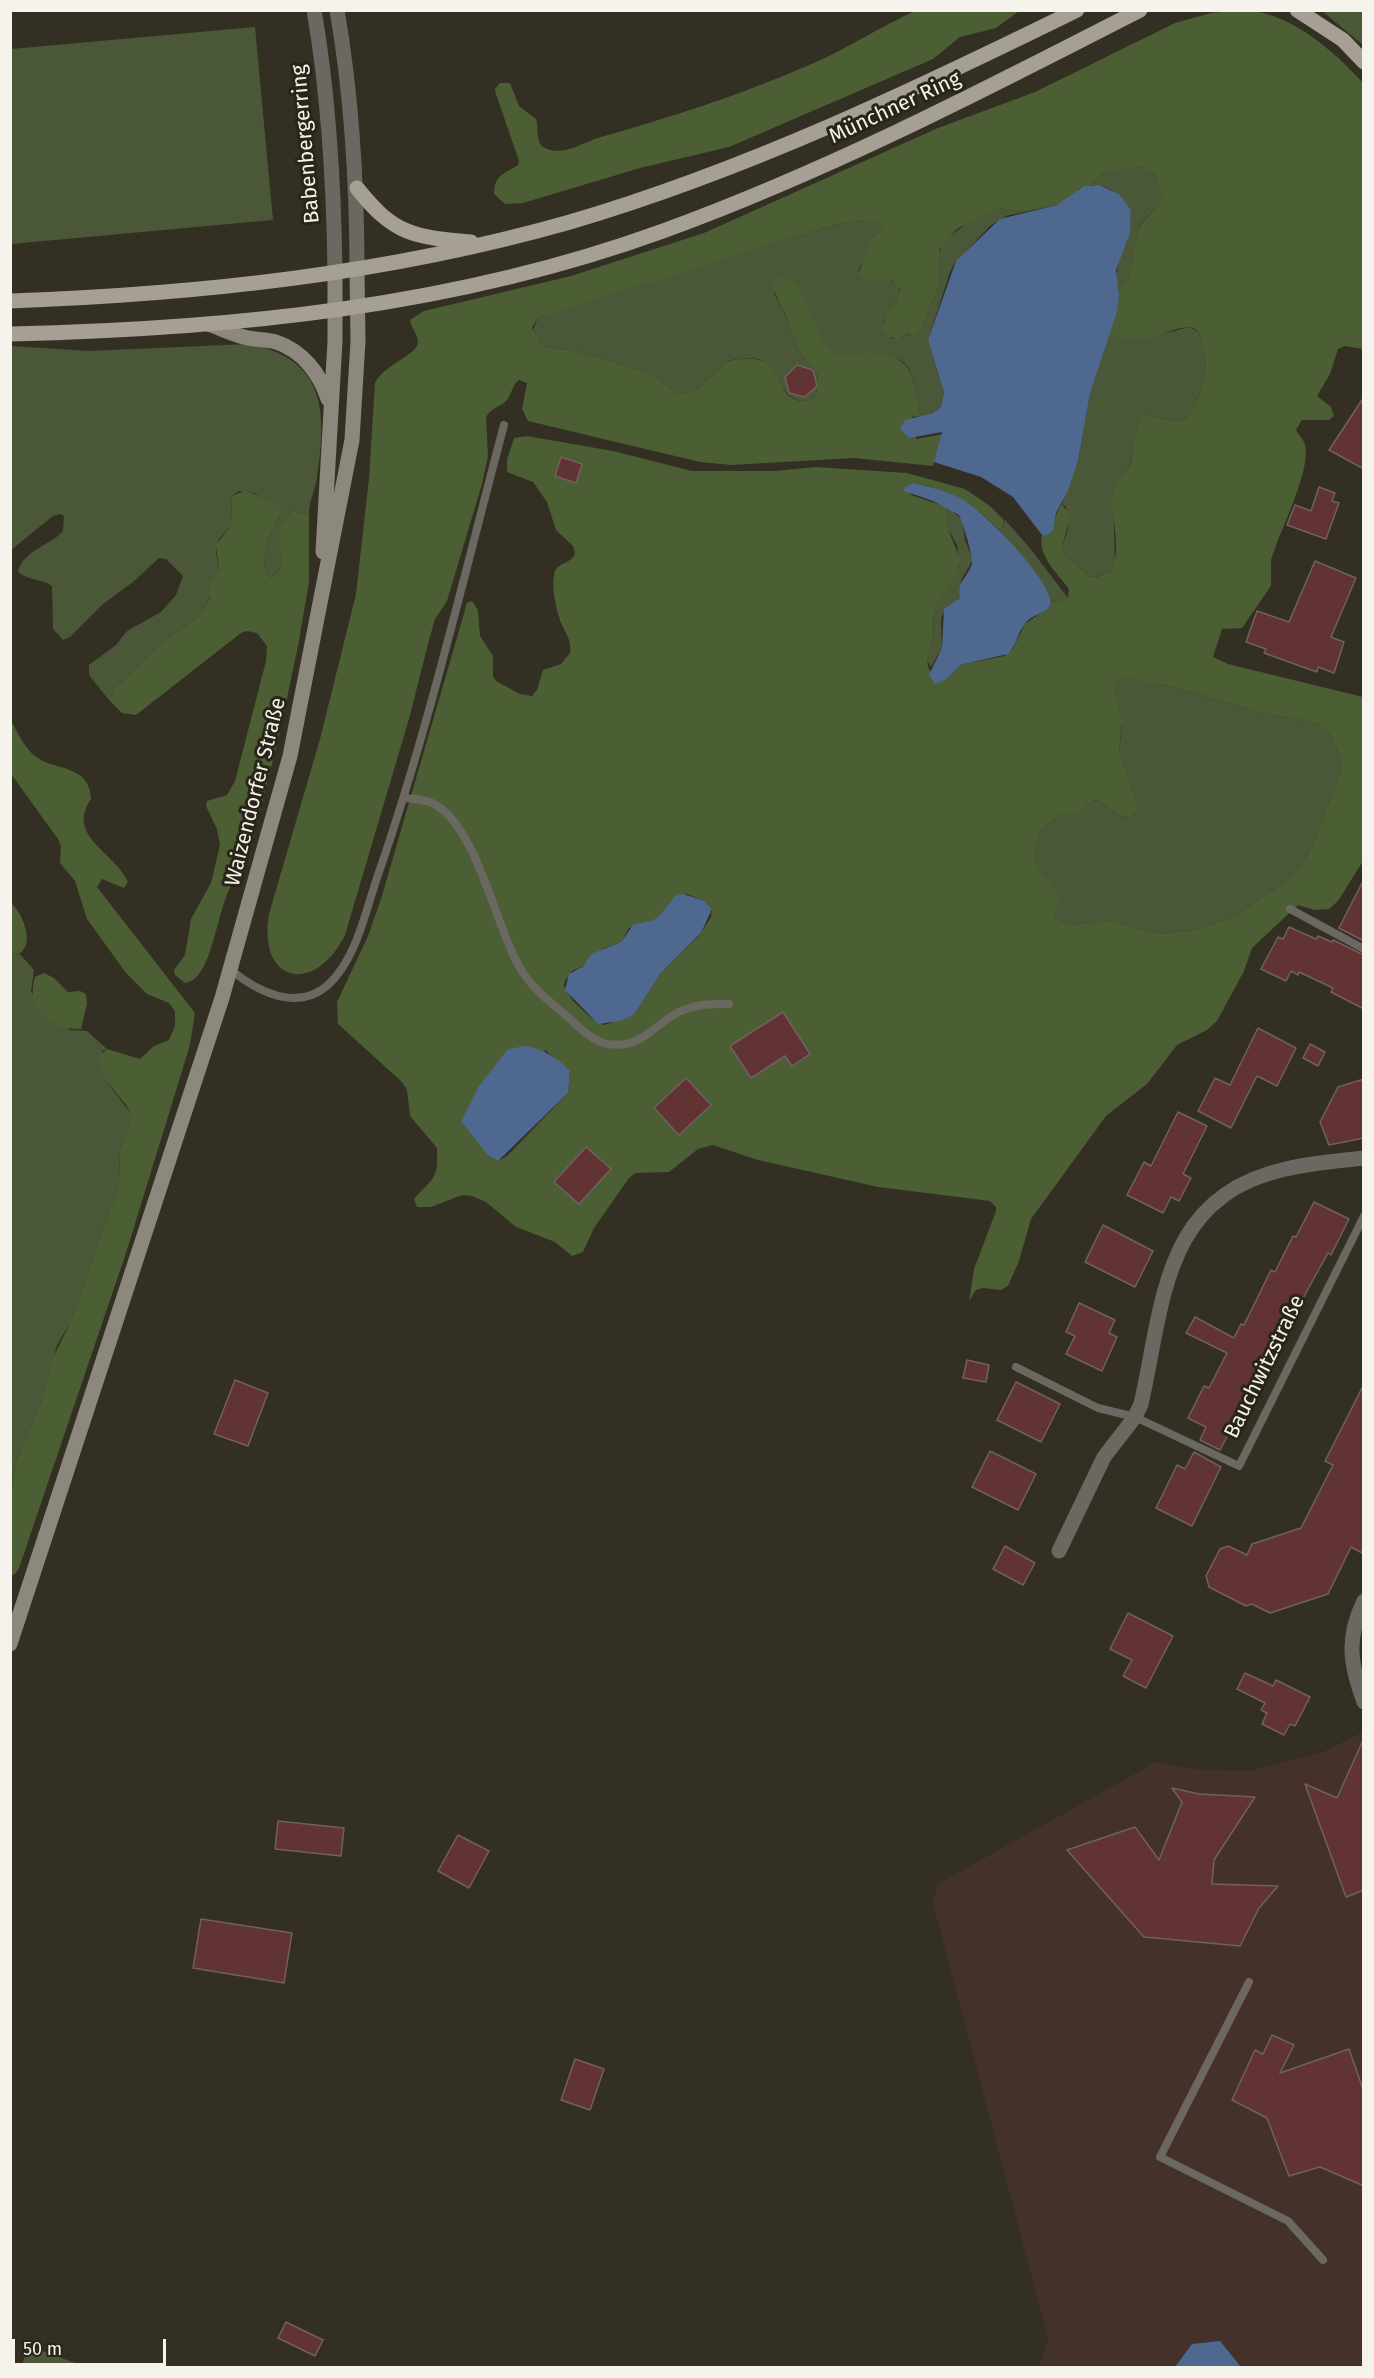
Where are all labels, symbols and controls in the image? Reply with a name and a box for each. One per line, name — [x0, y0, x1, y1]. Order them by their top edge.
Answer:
street label: Babenbergerring — [286, 63, 326, 225]
street label: Münchner Ring — [825, 66, 965, 150]
street label: Waizendorfer Straße — [220, 695, 292, 889]
street label: Bauchwitzstraße — [1219, 1291, 1311, 1443]
scale bar — [15, 2327, 170, 2365]
text: 50 m — [23, 2338, 62, 2360]

